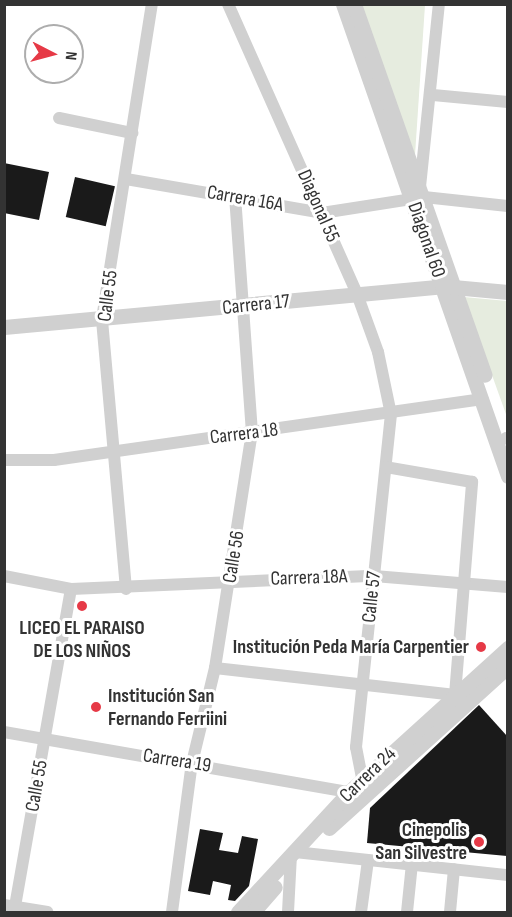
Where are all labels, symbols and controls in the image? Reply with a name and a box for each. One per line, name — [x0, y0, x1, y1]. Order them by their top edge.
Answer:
north arrow — [24, 24, 84, 84]
text: N — [61, 50, 80, 61]
street label: Diagonal 55 — [291, 166, 345, 246]
street label: Carrera 16A — [205, 181, 285, 217]
street label: Diagonal 60 — [402, 199, 450, 281]
street label: Calle 55 — [93, 269, 123, 323]
street label: Carrera 17 — [221, 290, 291, 320]
street label: Carrera 18 — [209, 418, 279, 450]
street label: Calle 56 — [218, 529, 250, 585]
street label: Carrera 18A — [270, 565, 348, 591]
street label: Calle 57 — [357, 570, 387, 624]
marker: LICEO EL PARAISO DE LOS NIÑOS — [75, 599, 89, 613]
place label: LICEO EL PARAISO DE LOS NIÑOS — [19, 616, 145, 663]
place label: Institución Peda María Carpentier — [233, 635, 469, 659]
marker: Institución Peda María Carpentier — [474, 640, 488, 654]
place label: Institución San Fernando Ferriini — [108, 684, 227, 731]
marker: Institución San Fernando Ferriini — [89, 700, 103, 714]
street label: Carrera 24 — [335, 742, 401, 808]
street label: Carrera 19 — [141, 744, 213, 778]
street label: Calle 55 — [21, 758, 53, 814]
place label: Cinepolis San Silvestre — [375, 819, 467, 866]
marker: Cinepolis San Silvestre — [472, 835, 486, 849]

